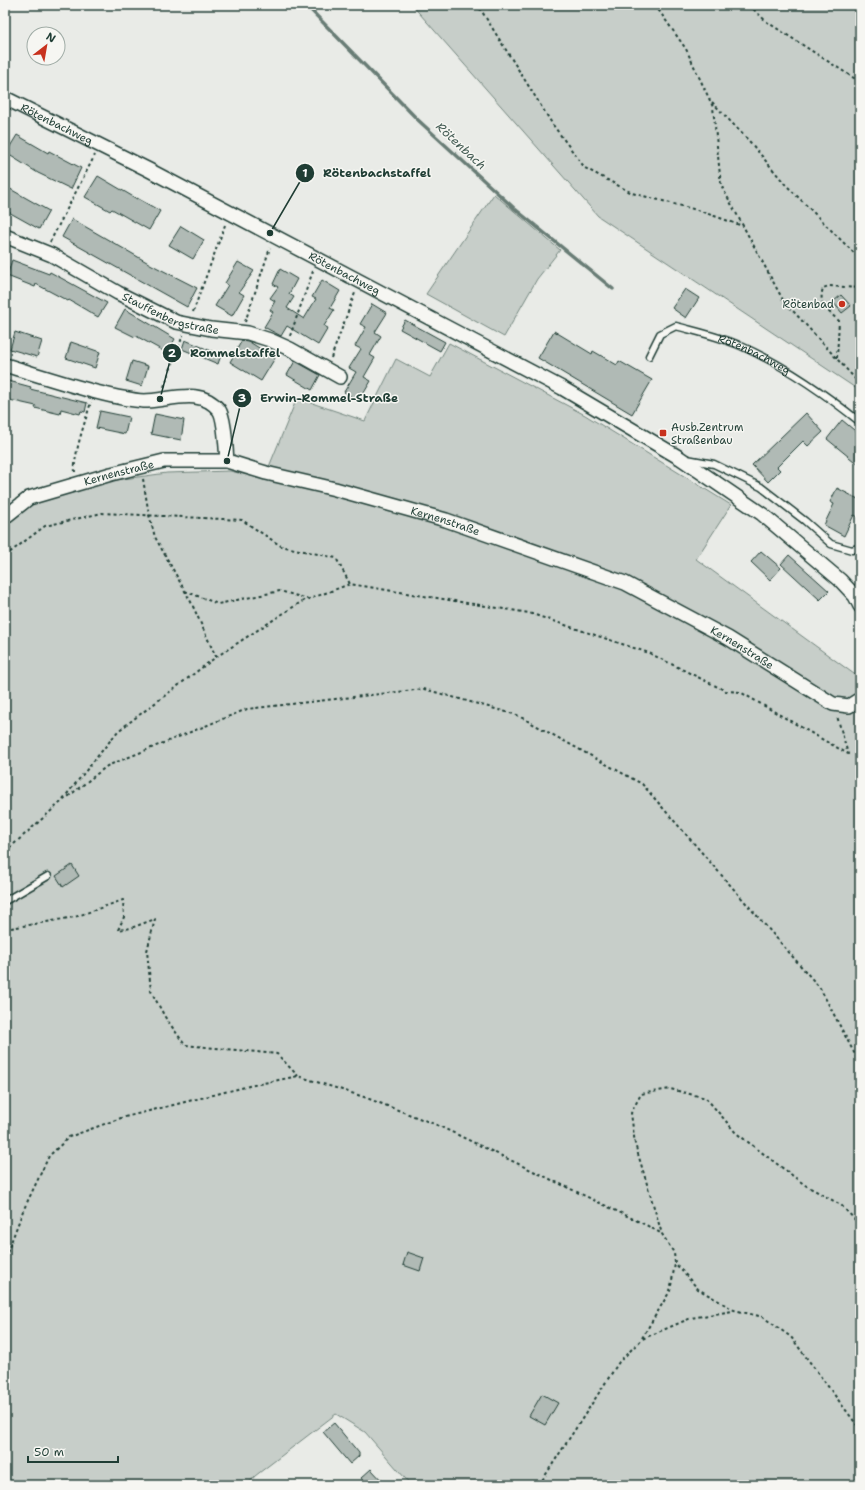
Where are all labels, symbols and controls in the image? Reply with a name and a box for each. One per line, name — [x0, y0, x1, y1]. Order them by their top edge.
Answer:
north arrow — [26, 26, 66, 66]
text: N — [43, 29, 59, 47]
street label: Rötenbachweg — [18, 100, 96, 148]
water label: Rötenbach — [433, 119, 489, 173]
callout: Rötenbachstaffel — [295, 161, 439, 185]
text: 1 — [302, 165, 308, 181]
text: Rötenbachstaffel — [323, 165, 431, 181]
street label: Rötenbachweg — [306, 248, 383, 298]
street label: Stauffenbergstraße — [120, 289, 220, 337]
place label: Rötenbad — [783, 297, 834, 312]
marker: Rötenbad — [837, 299, 847, 309]
street label: Rötenbachweg — [716, 330, 794, 378]
callout: Rommelstaffel — [162, 341, 288, 365]
text: 2 — [168, 345, 177, 361]
text: Rommelstaffel — [190, 345, 280, 361]
callout: Erwin-Rommel-Straße — [232, 386, 406, 410]
text: 3 — [238, 390, 246, 406]
text: Erwin-Rommel-Straße — [260, 390, 398, 406]
place label: Ausb.Zentrum Straßenbau — [671, 420, 744, 448]
marker: Ausb.Zentrum Straßenbau — [658, 428, 668, 438]
street label: Kernenstraße — [82, 456, 155, 489]
street label: Kernenstraße — [409, 503, 482, 539]
street label: Kernenstraße — [708, 622, 777, 672]
scale bar — [28, 1438, 118, 1464]
text: 50 m — [34, 1444, 64, 1460]

